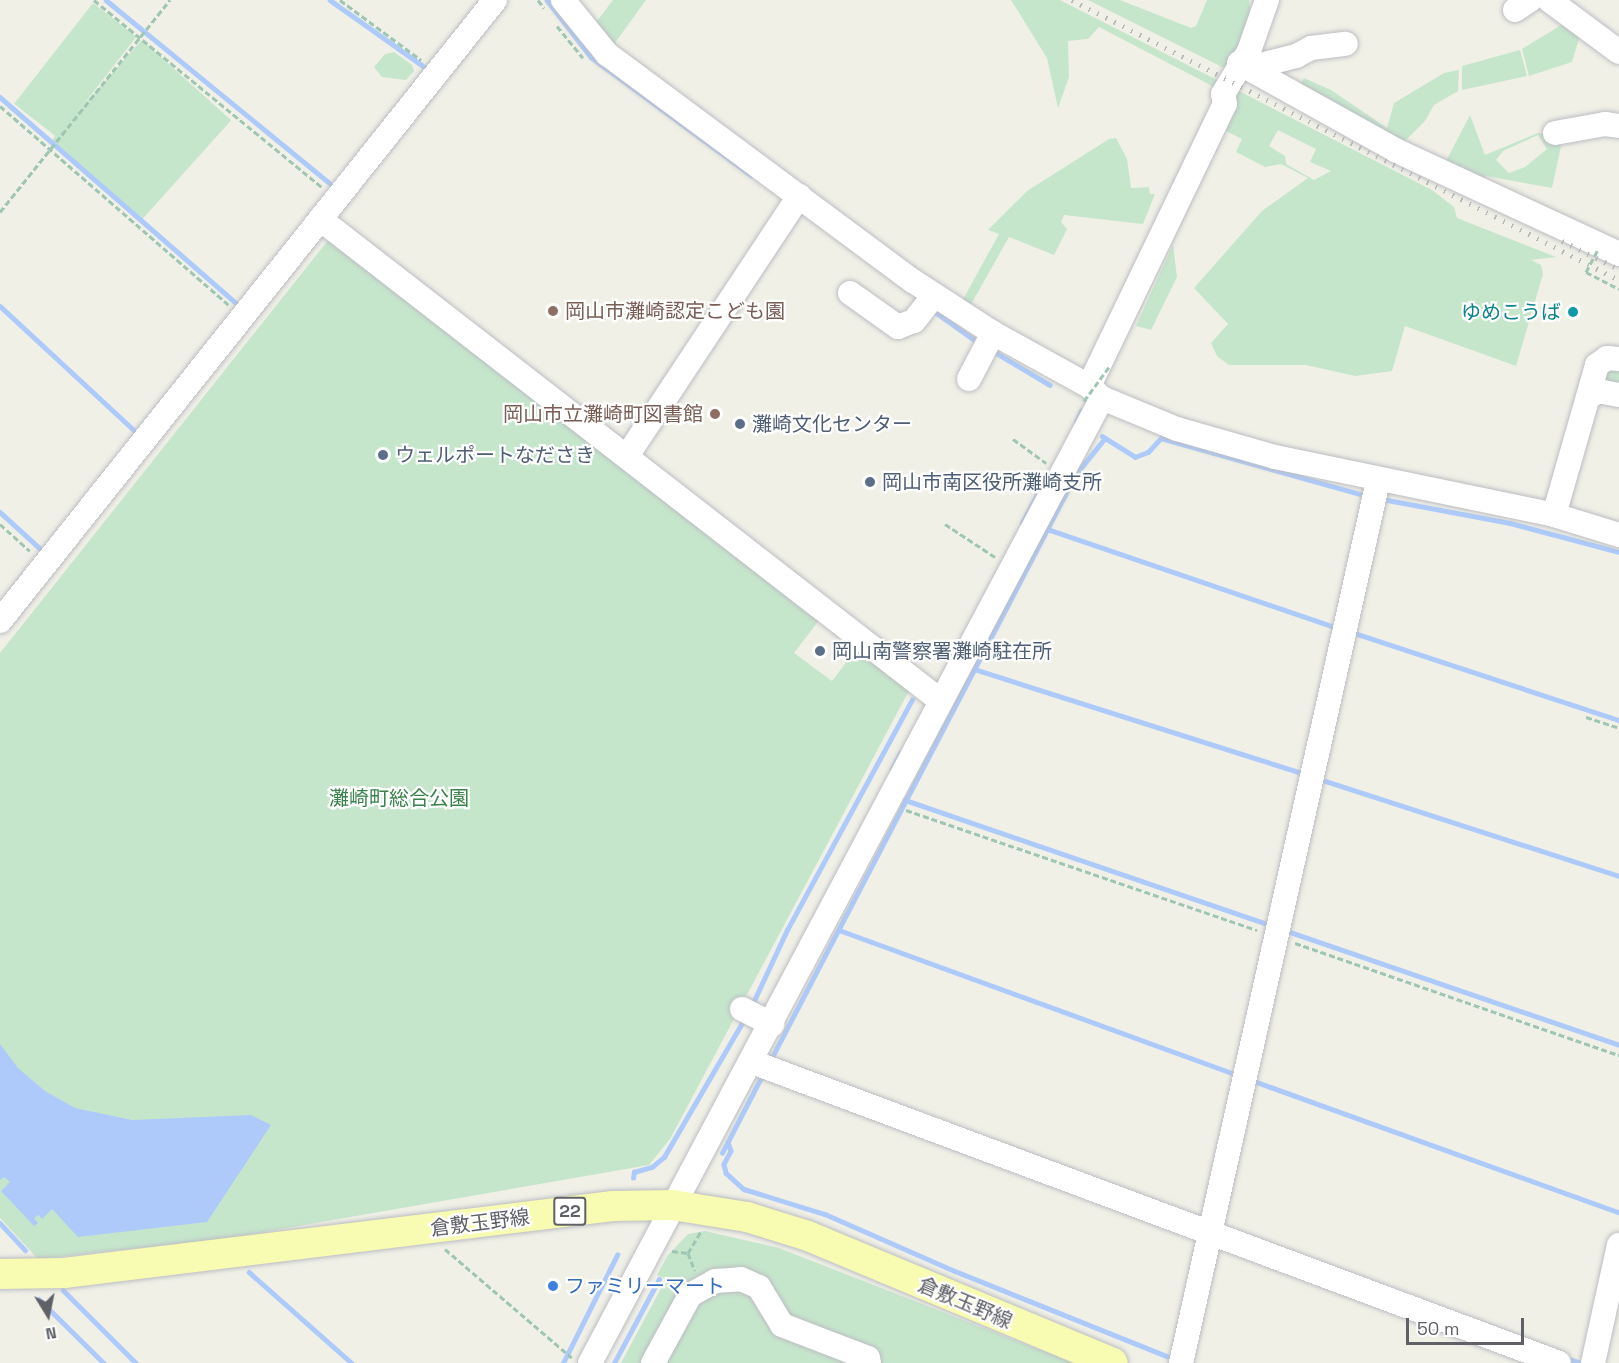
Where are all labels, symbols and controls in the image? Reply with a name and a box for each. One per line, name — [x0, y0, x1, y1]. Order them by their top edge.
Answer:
place label: 岡山市灘崎認定こども園 — [565, 299, 785, 323]
place label: ゆめこうば — [1461, 300, 1561, 324]
marker: 岡山市灘崎認定こども園 — [546, 304, 560, 318]
marker: ゆめこうば — [1566, 305, 1580, 319]
place label: 岡山市立灘崎町図書館 — [503, 402, 703, 426]
marker: 岡山市立灘崎町図書館 — [708, 407, 722, 421]
place label: 灘崎文化センター — [752, 412, 912, 436]
marker: 灘崎文化センター — [733, 417, 747, 431]
place label: ウェルポートなださき — [395, 443, 595, 467]
marker: ウェルポートなださき — [376, 448, 390, 462]
place label: 岡山市南区役所灘崎支所 — [882, 470, 1102, 494]
marker: 岡山市南区役所灘崎支所 — [863, 475, 877, 489]
place label: 岡山南警察署灘崎駐在所 — [832, 639, 1052, 663]
marker: 岡山南警察署灘崎駐在所 — [813, 644, 827, 658]
park label: 灘崎町総合公園 — [329, 786, 469, 810]
road number: 22 — [552, 1196, 588, 1226]
street label: 倉敷玉野線 — [429, 1205, 531, 1241]
street label: 倉敷玉野線 — [914, 1272, 1016, 1334]
place label: ファミリーマート — [565, 1274, 725, 1298]
marker: ファミリーマート — [546, 1279, 560, 1293]
north arrow — [18, 1285, 78, 1345]
scale bar — [1409, 1306, 1528, 1344]
text: 50 m — [1417, 1317, 1459, 1340]
text: N — [44, 1322, 58, 1344]

